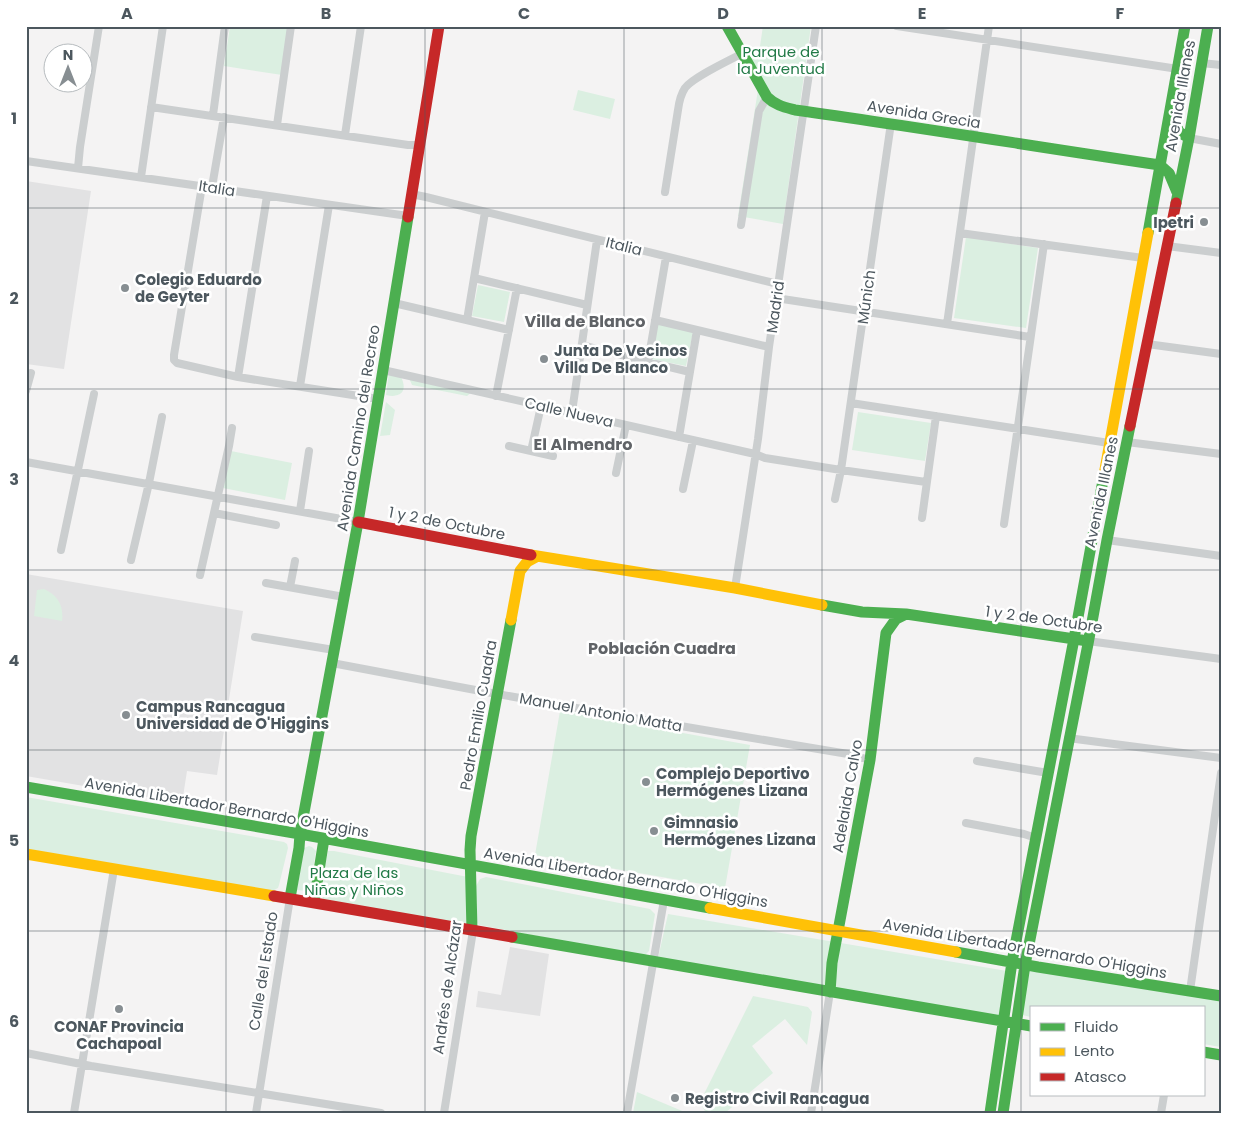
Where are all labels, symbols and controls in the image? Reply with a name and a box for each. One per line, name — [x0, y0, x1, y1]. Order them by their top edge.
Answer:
text: A — [121, 2, 133, 25]
text: B — [321, 2, 331, 25]
text: C — [518, 2, 530, 25]
text: D — [717, 2, 729, 25]
text: E — [918, 2, 926, 25]
text: F — [1116, 2, 1125, 25]
street label: Avenida Illanes — [1160, 38, 1200, 154]
park label: Parque de la Juventud — [737, 41, 825, 79]
north arrow — [42, 42, 92, 92]
text: N — [63, 45, 73, 65]
street label: Avenida Grecia — [866, 95, 982, 133]
text: 1 — [11, 107, 17, 130]
street label: Italia — [197, 175, 237, 201]
place label: Ipetri — [1153, 212, 1194, 233]
marker: Ipetri — [1198, 216, 1210, 228]
street label: Italia — [604, 231, 644, 261]
place label: Colegio Eduardo de Geyter — [135, 269, 262, 307]
street label: Múnich — [852, 269, 880, 325]
street label: Madrid — [761, 279, 789, 335]
marker: Colegio Eduardo de Geyter — [119, 282, 131, 294]
text: 2 — [9, 287, 19, 310]
district label: Villa de Blanco — [525, 310, 646, 333]
street label: Avenida Camino del Recreo — [331, 323, 385, 533]
place label: Junta De Vecinos Villa De Blanco — [554, 340, 687, 378]
marker: Junta De Vecinos Villa De Blanco — [538, 353, 550, 365]
street label: Calle Nueva — [523, 392, 615, 432]
district label: El Almendro — [534, 433, 632, 456]
street label: Avenida Illanes — [1079, 434, 1123, 550]
text: 3 — [9, 468, 19, 491]
street label: 1 y 2 de Octubre — [387, 501, 507, 545]
street label: 1 y 2 de Octubre — [984, 600, 1104, 638]
district label: Población Cuadra — [588, 637, 736, 660]
street label: Pedro Emilio Cuadra — [454, 638, 502, 792]
text: 4 — [9, 649, 20, 672]
street label: Manuel Antonio Matta — [518, 687, 684, 737]
place label: Campus Rancagua Universidad de O'Higgins — [136, 696, 329, 734]
marker: Campus Rancagua Universidad de O'Higgins — [120, 709, 132, 721]
street label: Adelaida Calvo — [827, 738, 867, 854]
place label: Complejo Deportivo Hermógenes Lizana — [656, 763, 810, 801]
street label: Avenida Libertador Bernardo O'Higgins — [83, 772, 371, 842]
marker: Complejo Deportivo Hermógenes Lizana — [640, 776, 652, 788]
place label: Gimnasio Hermógenes Lizana — [664, 812, 816, 850]
marker: Gimnasio Hermógenes Lizana — [648, 825, 660, 837]
text: 5 — [9, 829, 19, 852]
street label: Avenida Libertador Bernardo O'Higgins — [482, 842, 770, 912]
park label: Plaza de las Niñas y Niños — [304, 862, 404, 900]
street label: Calle del Estado — [243, 910, 283, 1032]
street label: Avenida Libertador Bernardo O'Higgins — [881, 913, 1169, 983]
street label: Andrés de Alcázar — [427, 918, 467, 1056]
marker: CONAF Provincia Cachapoal — [113, 1003, 125, 1015]
legend — [1030, 1006, 1204, 1096]
text: 6 — [9, 1010, 19, 1033]
place label: CONAF Provincia Cachapoal — [54, 1016, 184, 1054]
text: Fluido — [1074, 1016, 1118, 1037]
text: Lento — [1074, 1040, 1114, 1061]
text: Atasco — [1074, 1066, 1126, 1087]
place label: Registro Civil Rancagua — [685, 1088, 869, 1109]
marker: Registro Civil Rancagua — [669, 1092, 681, 1104]

